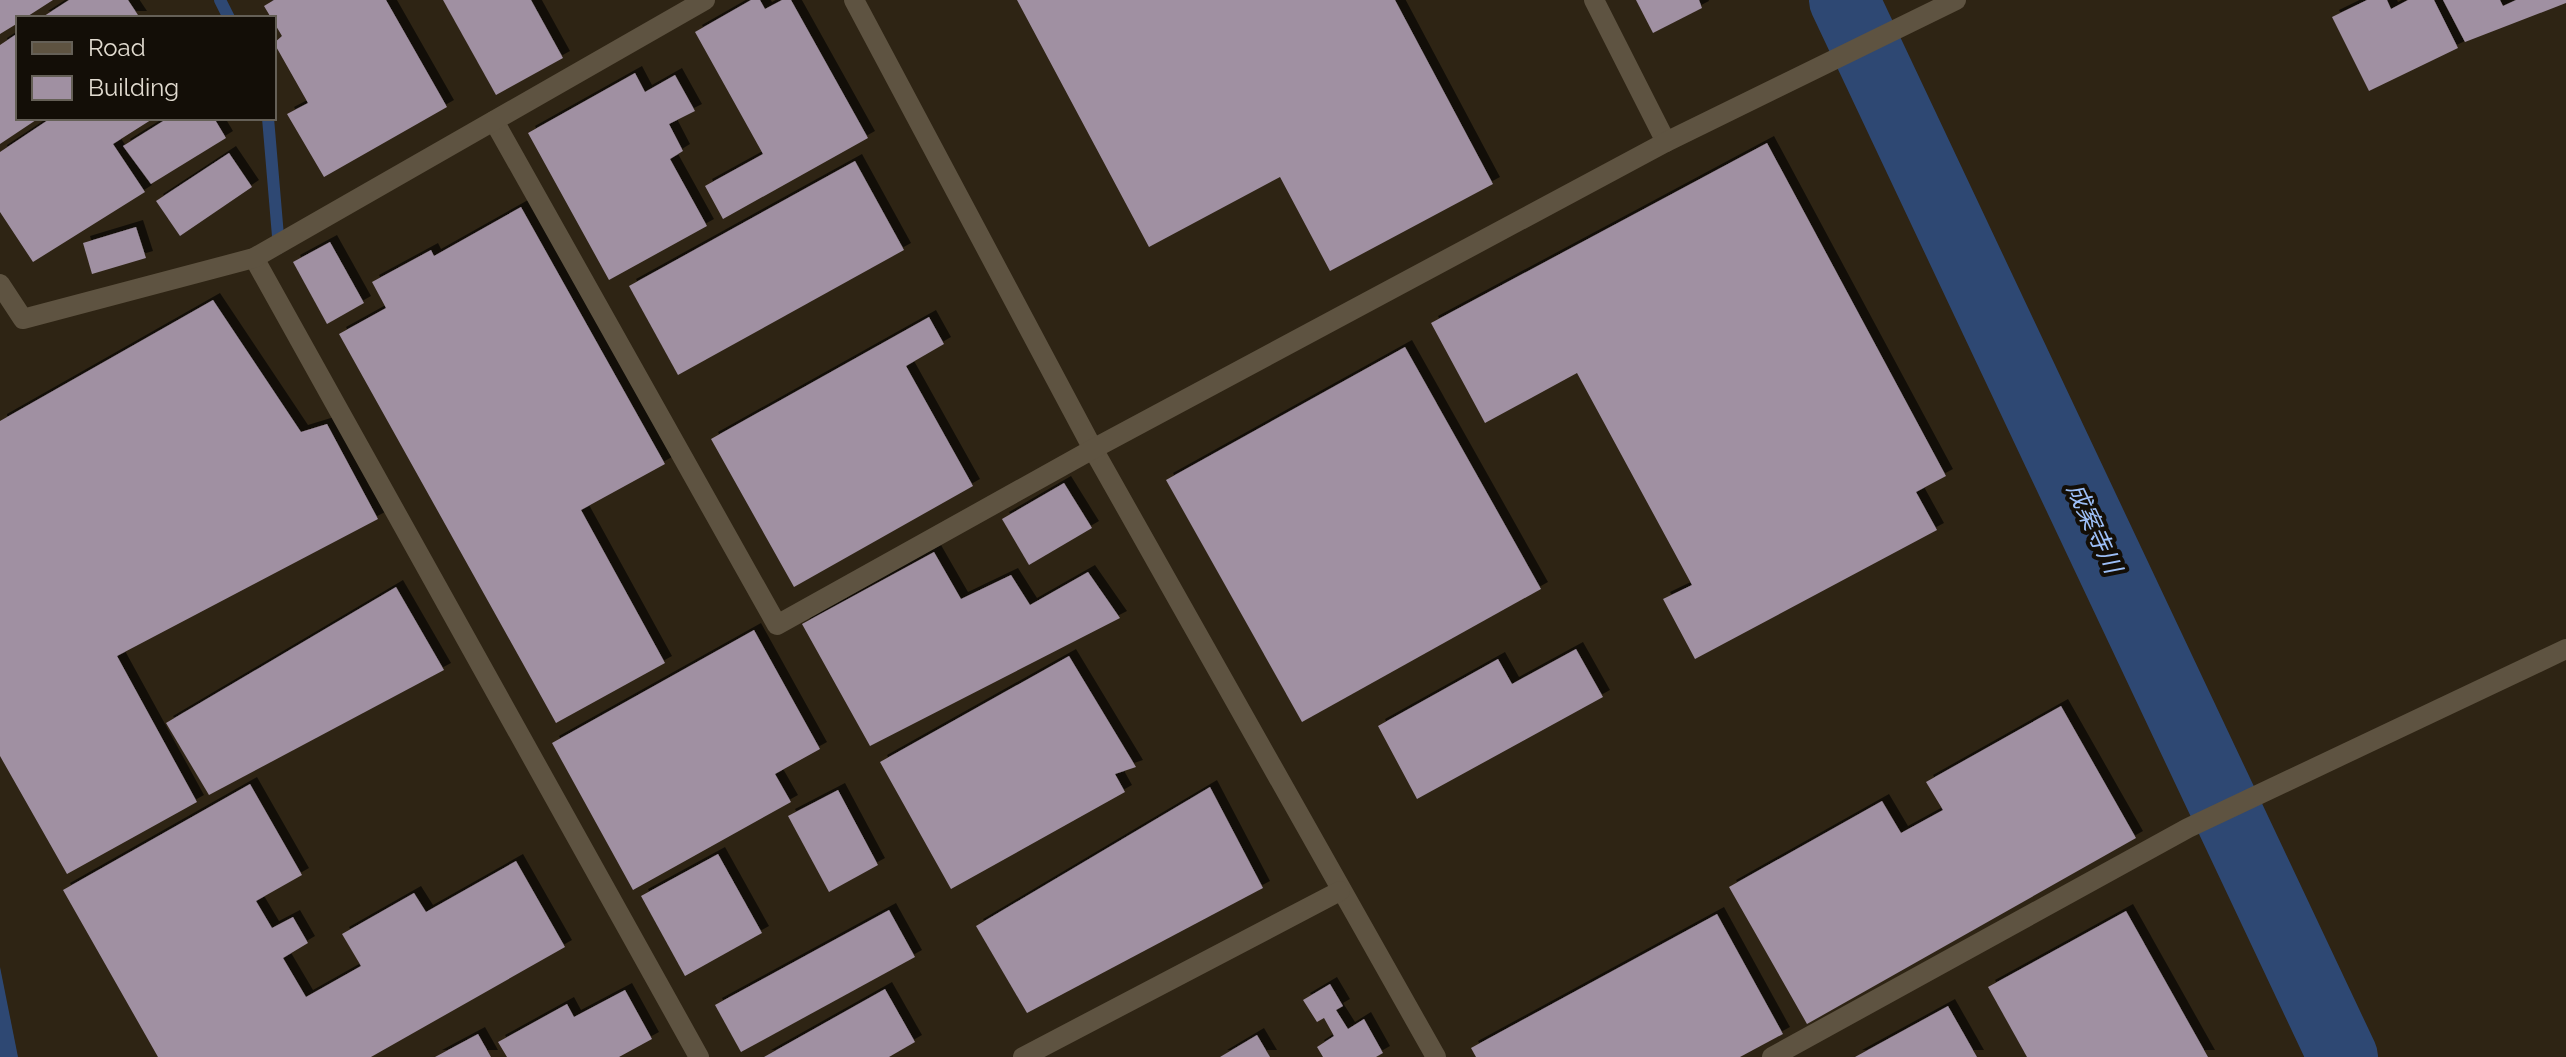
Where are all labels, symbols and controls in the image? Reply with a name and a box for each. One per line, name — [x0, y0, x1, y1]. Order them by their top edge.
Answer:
legend — [16, 16, 276, 120]
text: Road — [88, 33, 146, 62]
text: Building — [88, 73, 179, 102]
water label: 成案寺川 — [2061, 478, 2129, 580]

